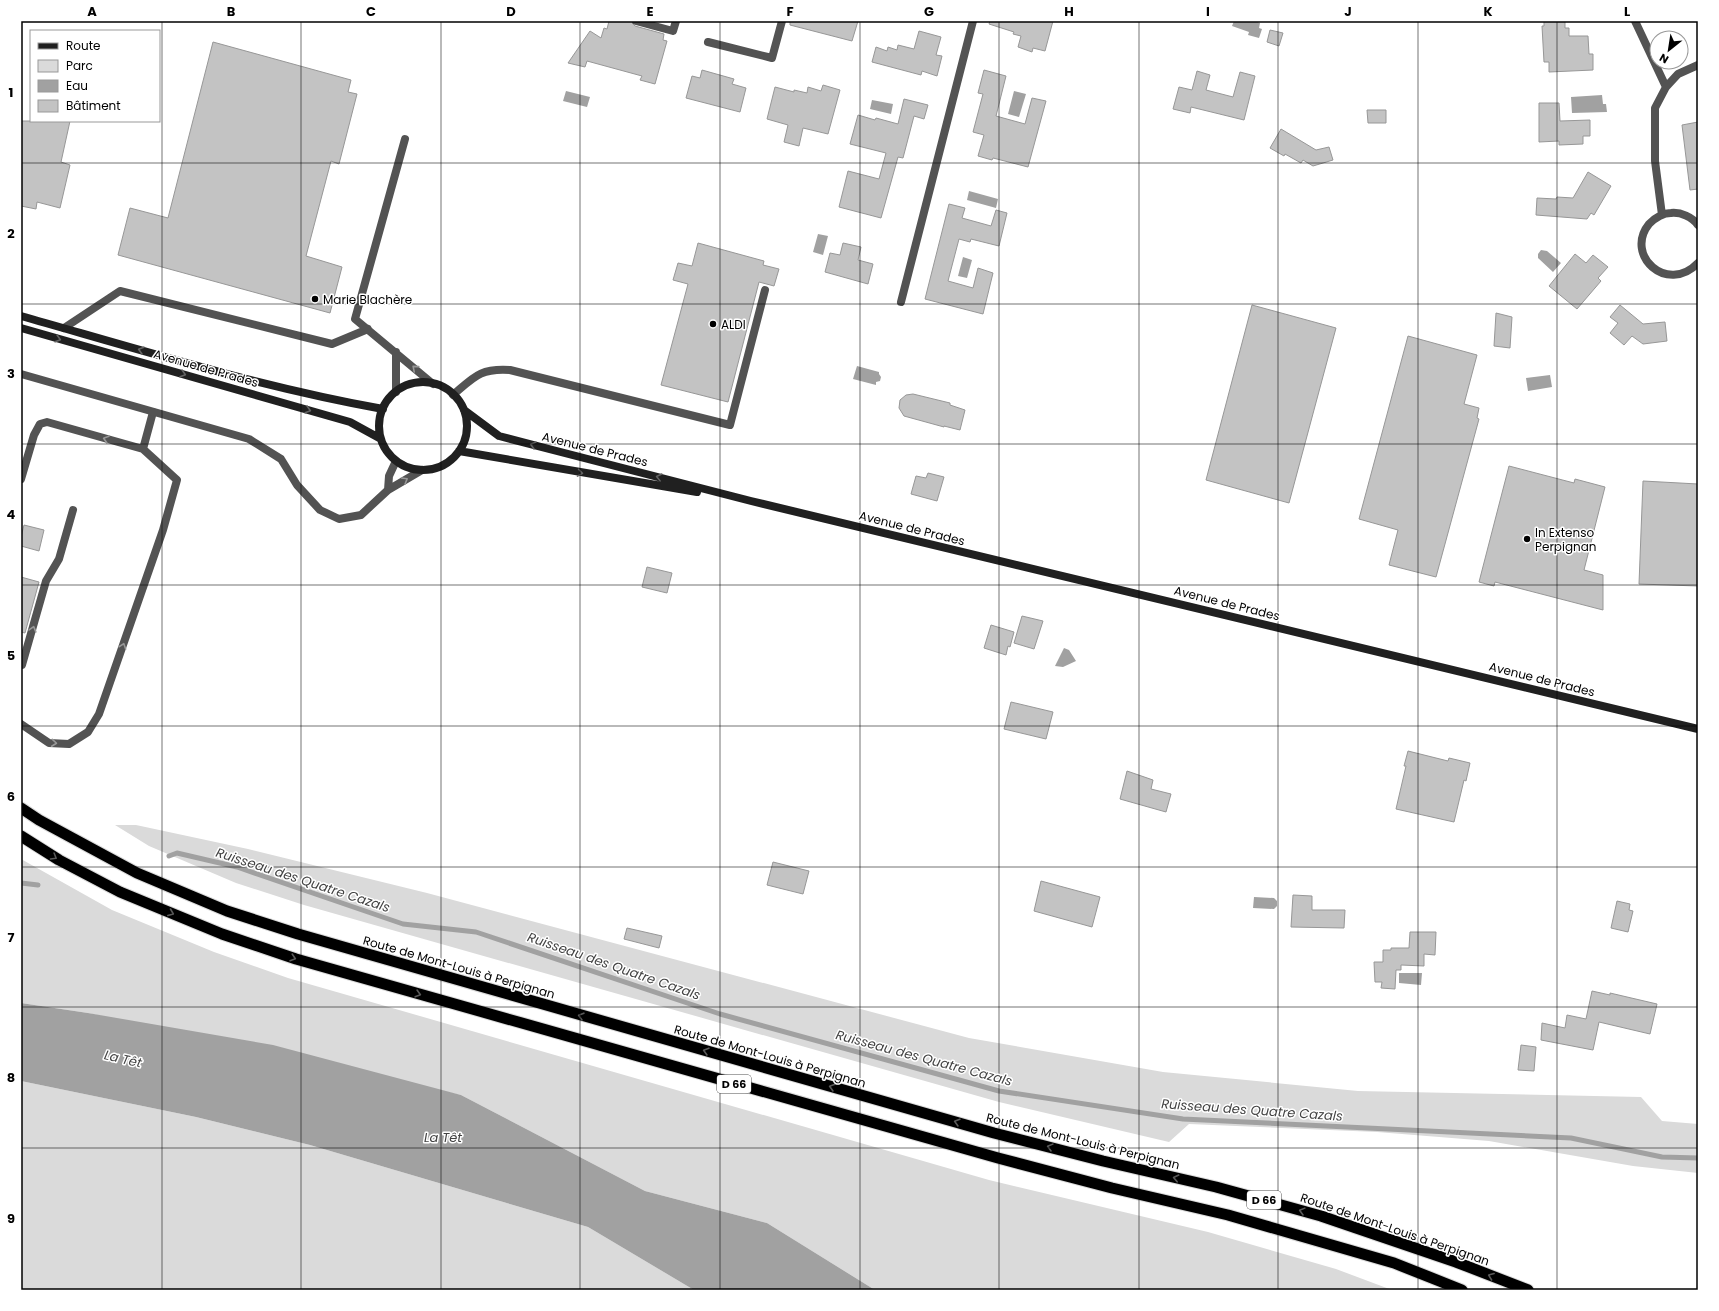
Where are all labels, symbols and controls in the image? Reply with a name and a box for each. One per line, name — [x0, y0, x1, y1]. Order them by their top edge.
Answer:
text: A — [87, 2, 97, 21]
text: B — [227, 2, 236, 21]
text: C — [366, 2, 376, 21]
text: D — [506, 2, 516, 21]
text: E — [646, 2, 654, 21]
text: F — [786, 2, 794, 21]
text: G — [924, 2, 934, 21]
text: H — [1064, 2, 1074, 21]
text: I — [1206, 2, 1210, 21]
text: J — [1344, 2, 1352, 21]
text: K — [1483, 2, 1493, 21]
text: L — [1624, 2, 1630, 21]
legend — [30, 30, 160, 122]
north arrow — [1649, 30, 1689, 70]
text: Route — [66, 37, 100, 54]
text: N — [1656, 50, 1672, 68]
text: Parc — [66, 57, 93, 74]
text: Eau — [66, 77, 88, 94]
text: 1 — [9, 83, 13, 102]
text: Bâtiment — [66, 97, 121, 114]
text: 2 — [7, 224, 15, 243]
place label: Marie Blachère — [323, 291, 412, 308]
marker: Marie Blachère — [310, 294, 320, 304]
place label: ALDI — [721, 316, 746, 333]
marker: ALDI — [708, 319, 718, 329]
one-way arrow — [55, 334, 62, 342]
street label: Avenue de Prades — [152, 345, 260, 391]
one-way arrow — [138, 346, 145, 355]
text: 3 — [7, 364, 15, 383]
one-way arrow — [412, 365, 419, 372]
one-way arrow — [180, 369, 187, 378]
one-way arrow — [305, 405, 312, 414]
street label: Avenue de Prades — [540, 428, 650, 470]
one-way arrow — [103, 435, 109, 443]
one-way arrow — [530, 441, 537, 450]
one-way arrow — [577, 468, 583, 477]
one-way arrow — [656, 474, 662, 482]
one-way arrow — [401, 478, 408, 485]
text: 4 — [7, 505, 16, 524]
street label: Avenue de Prades — [857, 507, 967, 549]
place label: In Extenso Perpignan — [1535, 524, 1597, 555]
marker: In Extenso Perpignan — [1522, 534, 1532, 544]
street label: Avenue de Prades — [1172, 582, 1282, 624]
one-way arrow — [28, 626, 36, 633]
one-way arrow — [118, 643, 126, 650]
text: 5 — [7, 646, 15, 665]
street label: Avenue de Prades — [1487, 658, 1597, 700]
one-way arrow — [51, 738, 58, 747]
text: 6 — [7, 787, 15, 806]
water label: Ruisseau des Quatre Cazals — [214, 843, 393, 917]
one-way arrow — [50, 852, 57, 859]
one-way arrow — [167, 908, 175, 916]
water label: Ruisseau des Quatre Cazals — [525, 927, 703, 1005]
text: 7 — [8, 928, 15, 947]
street label: Route de Mont-Louis à Perpignan — [361, 931, 557, 1003]
one-way arrow — [290, 953, 297, 961]
one-way arrow — [414, 989, 421, 998]
one-way arrow — [578, 1012, 585, 1021]
street label: Route de Mont-Louis à Perpignan — [672, 1020, 868, 1092]
water label: Ruisseau des Quatre Cazals — [834, 1025, 1015, 1091]
water label: La Têt — [102, 1045, 144, 1073]
one-way arrow — [703, 1047, 710, 1056]
text: 8 — [7, 1068, 15, 1087]
road number: D 66 — [717, 1075, 751, 1093]
one-way arrow — [828, 1083, 835, 1092]
water label: Ruisseau des Quatre Cazals — [1161, 1094, 1344, 1126]
street label: Route de Mont-Louis à Perpignan — [984, 1109, 1182, 1173]
one-way arrow — [953, 1118, 960, 1127]
water label: La Têt — [424, 1128, 462, 1147]
one-way arrow — [1047, 1143, 1054, 1152]
one-way arrow — [1173, 1174, 1180, 1182]
street label: Route de Mont-Louis à Perpignan — [1298, 1189, 1492, 1269]
road number: D 66 — [1247, 1191, 1281, 1209]
one-way arrow — [1299, 1207, 1305, 1215]
text: 9 — [7, 1209, 15, 1228]
one-way arrow — [1488, 1272, 1495, 1280]

